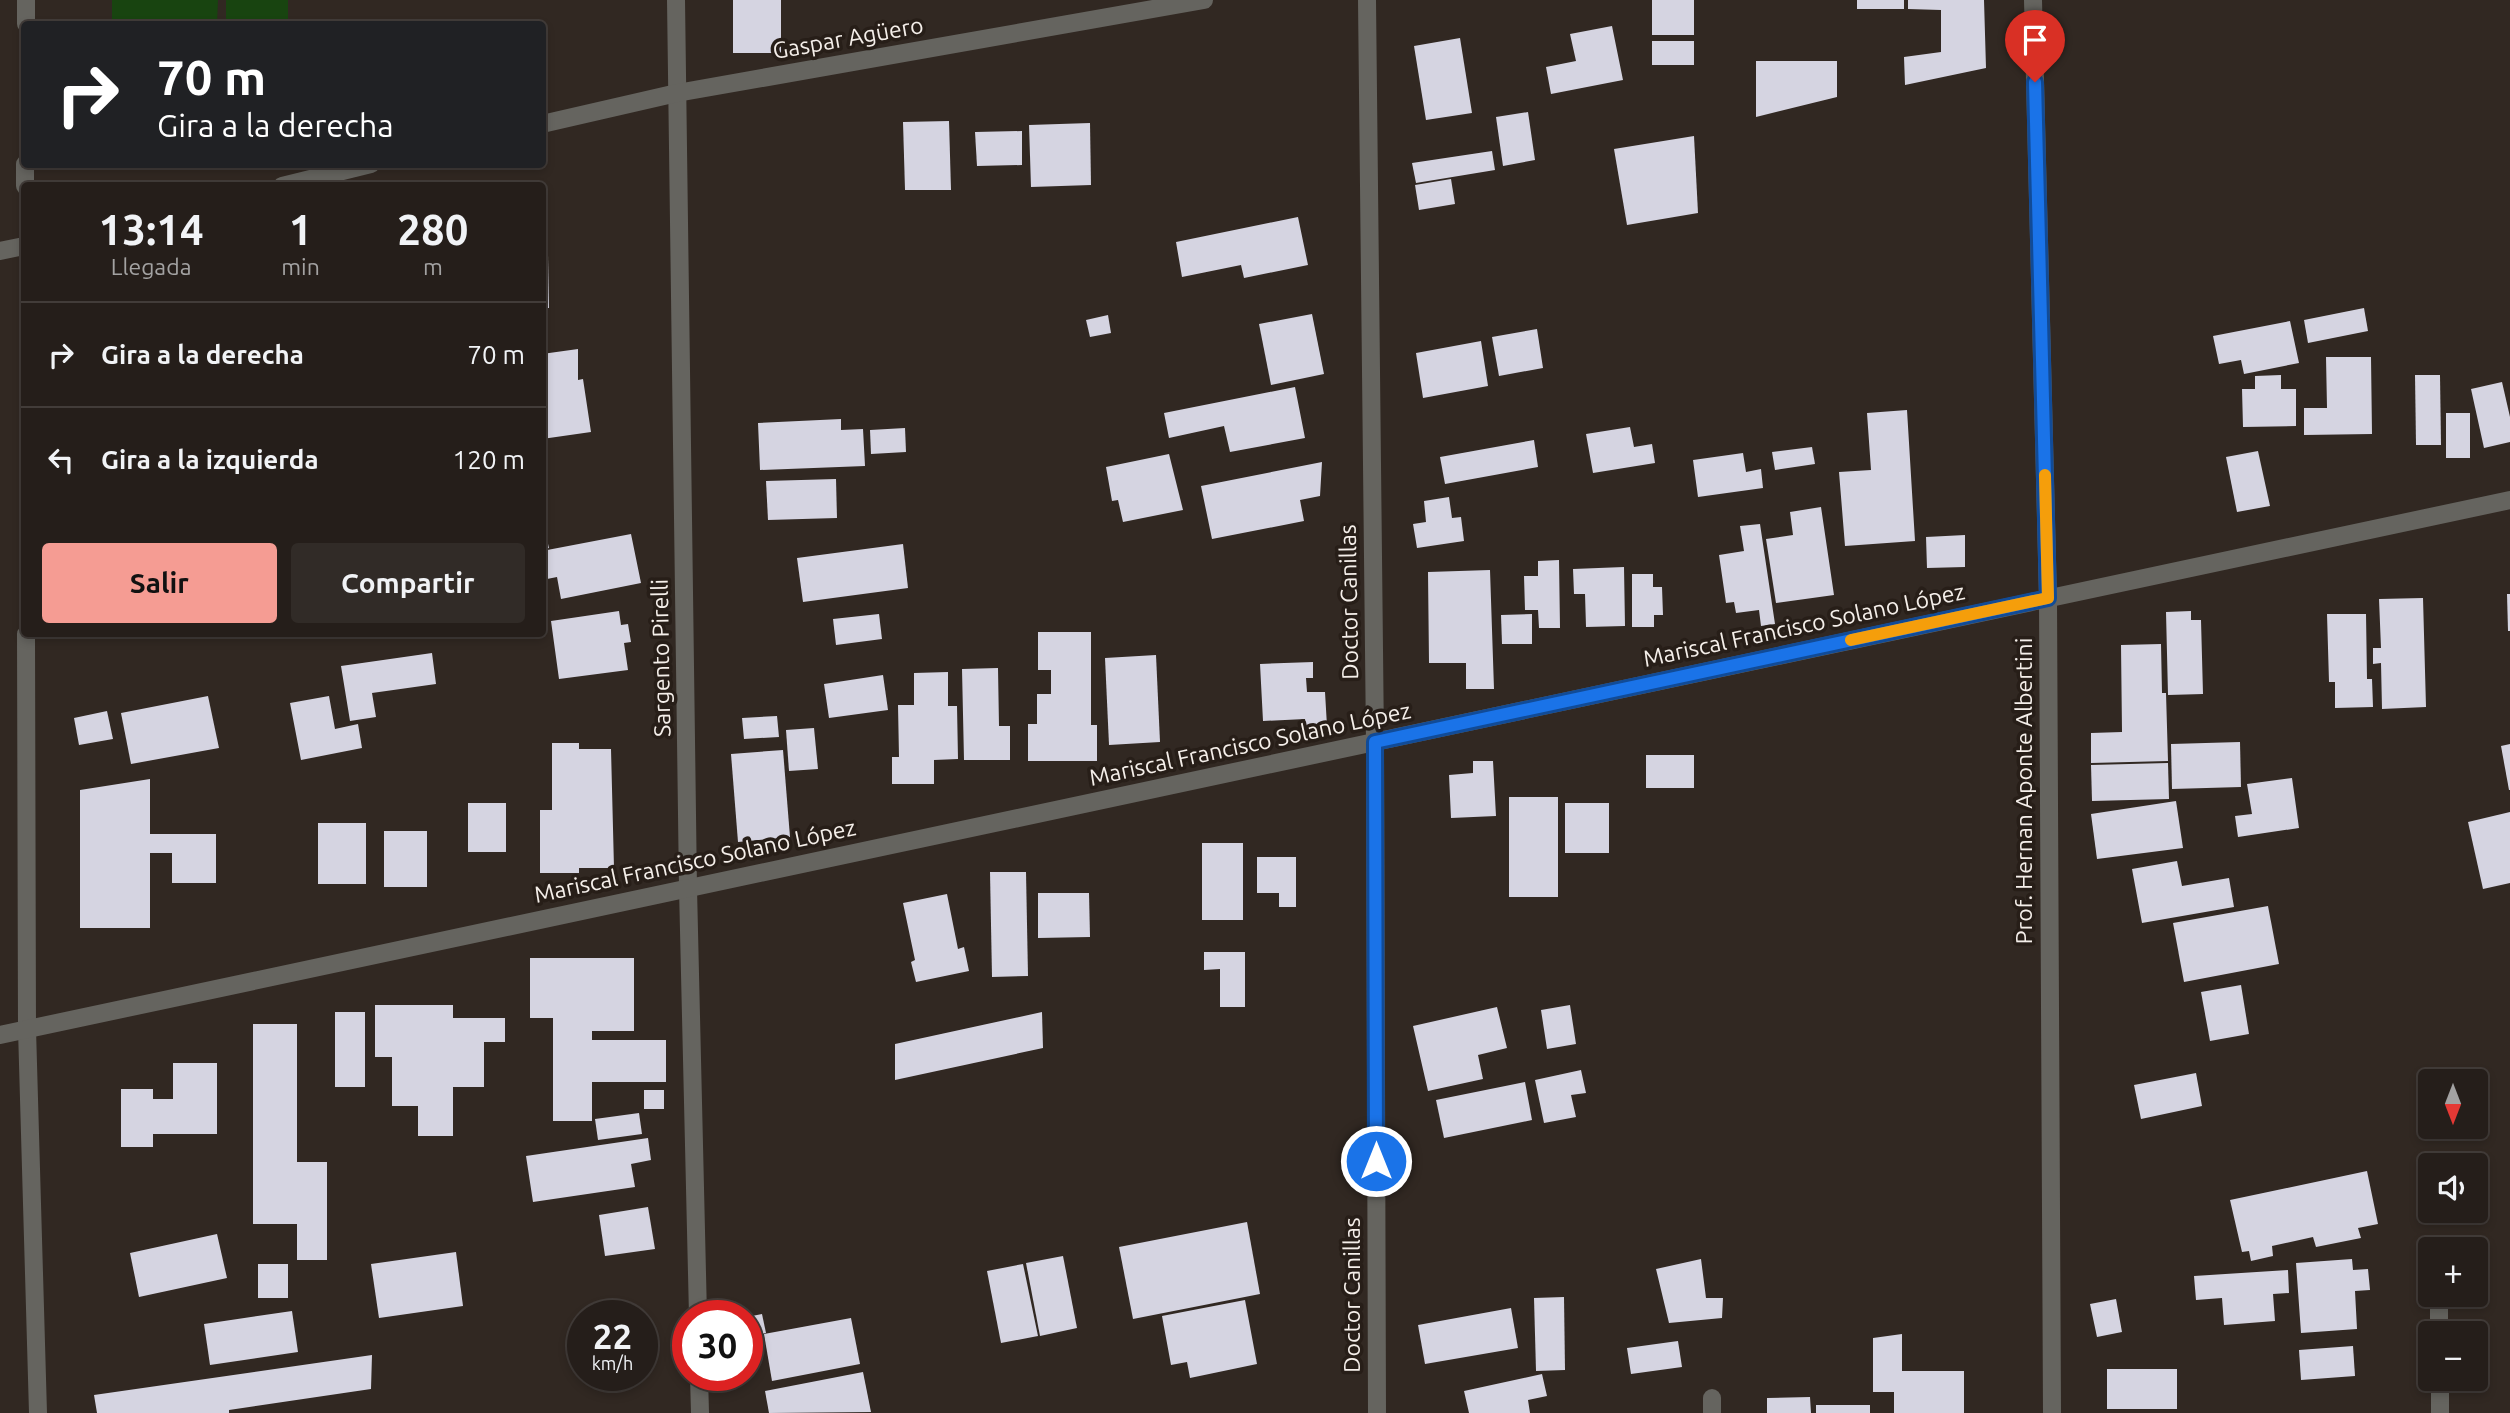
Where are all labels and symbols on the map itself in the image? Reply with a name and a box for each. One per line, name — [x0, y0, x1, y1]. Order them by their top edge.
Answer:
pin — [2005, 10, 2065, 82]
street label: Gaspar Agüero — [771, 12, 925, 63]
street label: Doctor Canillas — [1335, 524, 1362, 680]
street label: Mariscal Francisco Solano López — [1641, 578, 1967, 671]
street label: Sargento Pirelli — [647, 579, 674, 737]
street label: Prof. Hernan Aponte Albertini — [2011, 638, 2036, 944]
street label: Mariscal Francisco Solano López — [1087, 697, 1413, 790]
street label: Mariscal Francisco Solano López — [532, 814, 858, 907]
north arrow — [2418, 1069, 2488, 1139]
position arrow — [1339, 1124, 1413, 1198]
street label: Doctor Canillas — [1339, 1217, 1364, 1373]
speed limit sign: 30 — [672, 1300, 763, 1391]

